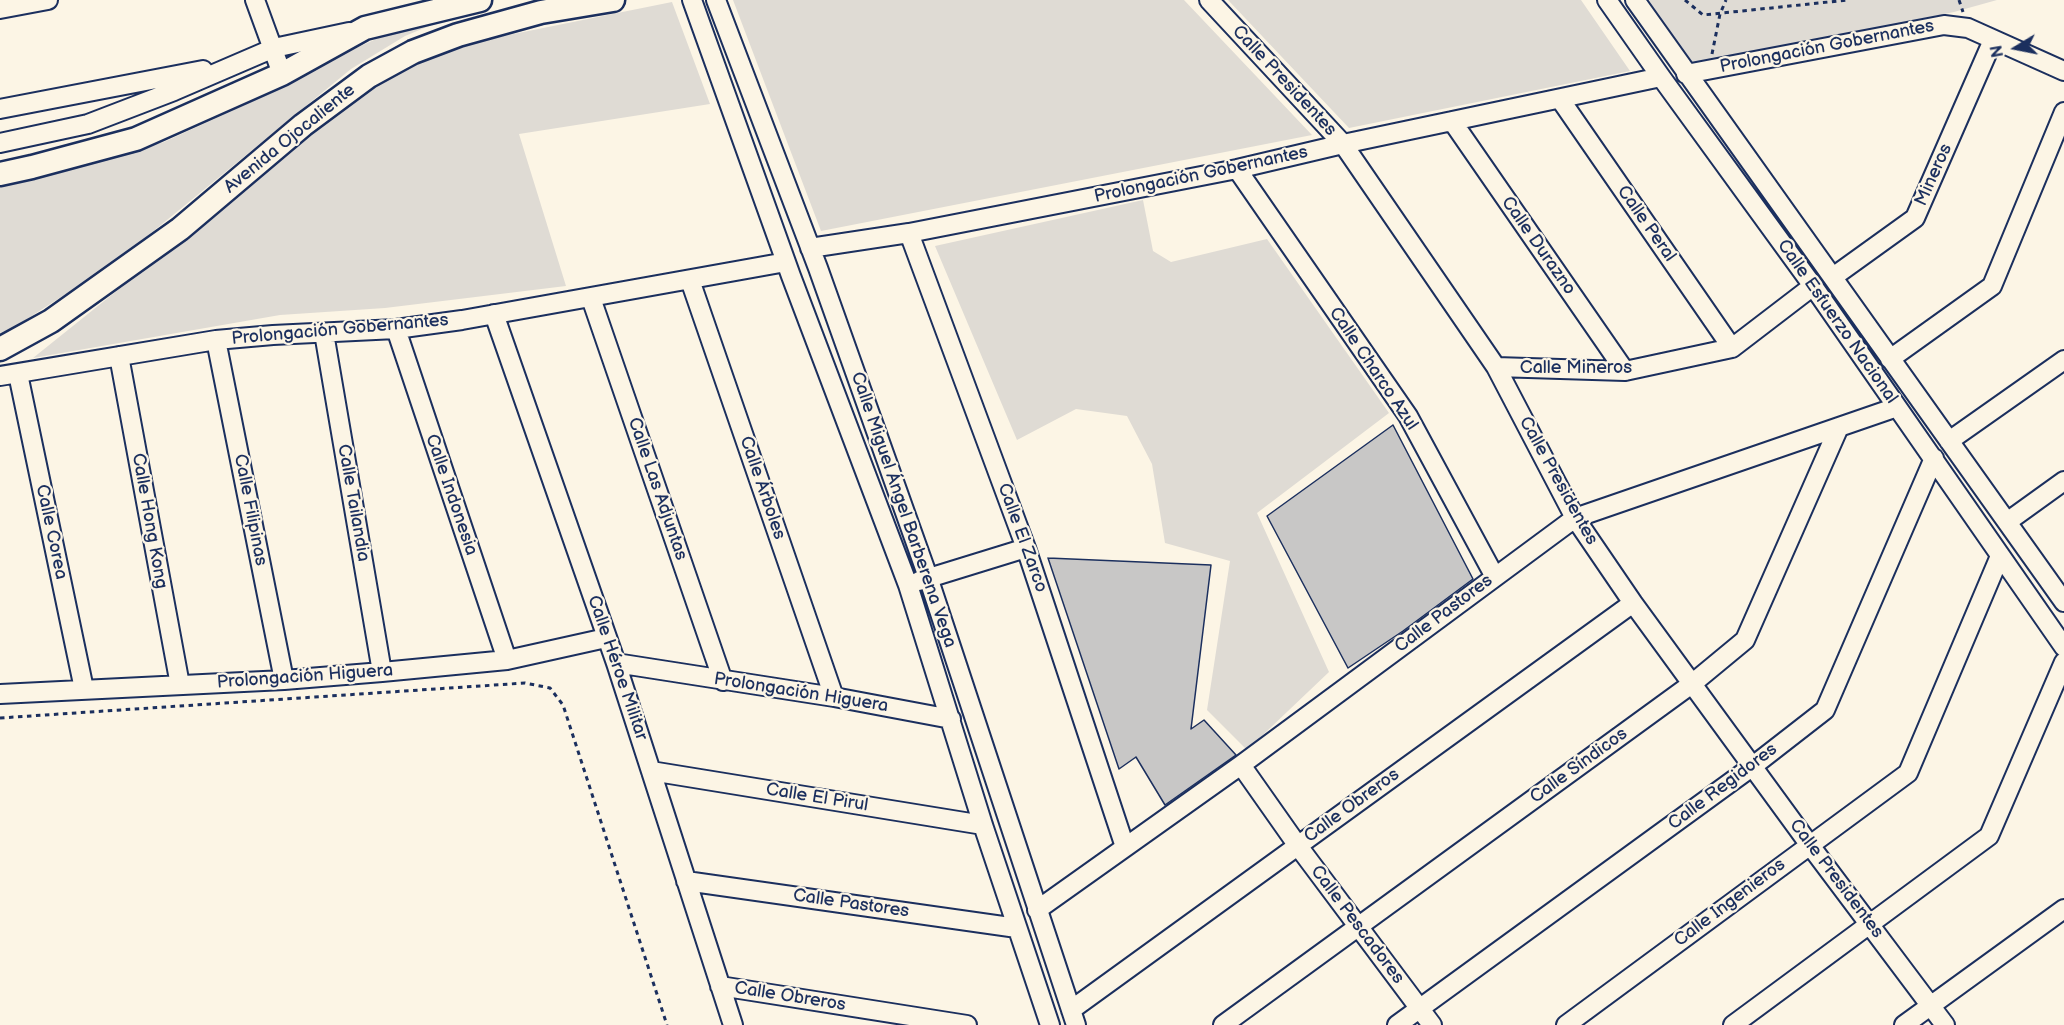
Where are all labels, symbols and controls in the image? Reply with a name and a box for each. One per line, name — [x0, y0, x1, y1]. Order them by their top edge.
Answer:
street label: Prolongación Gobernantes — [1718, 16, 1936, 78]
north arrow — [1986, 18, 2046, 78]
street label: Calle Presidentes — [1227, 21, 1341, 141]
text: N — [1987, 44, 2008, 59]
street label: Avenida Ojocaliente — [220, 80, 360, 198]
street label: Mineros — [1911, 141, 1957, 209]
street label: Prolongación Gobernantes — [1092, 142, 1310, 208]
street label: Calle Peral — [1612, 182, 1680, 266]
street label: Calle Durazno — [1496, 193, 1580, 299]
street label: Calle Esfuerzo Nacional — [1772, 236, 1902, 408]
street label: Calle Charco Azul — [1324, 303, 1422, 435]
street label: Prolongación Gobernantes — [231, 310, 449, 350]
street label: Calle Mineros — [1520, 357, 1632, 379]
street label: Calle Miguel Ángel Barberena Vega — [846, 369, 960, 651]
street label: Calle Presidentes — [1514, 413, 1602, 549]
street label: Calle Las Adjuntas — [622, 415, 692, 563]
street label: Calle Indonesia — [420, 432, 482, 558]
street label: Calle Árboles — [734, 433, 790, 543]
street label: Calle Tailandia — [332, 443, 374, 563]
street label: Calle Hong Kong — [126, 451, 172, 591]
street label: Calle Filipinas — [229, 452, 271, 568]
street label: Calle El Zarco — [992, 481, 1052, 595]
street label: Calle Corea — [30, 483, 72, 581]
street label: Calle Pastores — [1391, 570, 1497, 658]
street label: Calle Héroe Militar — [582, 593, 652, 743]
street label: Prolongación Higuera — [216, 660, 394, 694]
street label: Prolongación Higuera — [712, 669, 890, 717]
street label: Calle Síndicos — [1526, 723, 1632, 809]
street label: Calle Regidores — [1664, 739, 1782, 835]
street label: Calle Obreros — [1300, 764, 1404, 848]
street label: Calle El Pirul — [764, 779, 870, 817]
street label: Calle Presidentes — [1784, 815, 1888, 943]
street label: Calle Ingenieros — [1670, 854, 1790, 952]
street label: Calle Pescadores — [1305, 862, 1409, 988]
street label: Calle Pastores — [792, 885, 910, 923]
street label: Calle Obreros — [733, 978, 847, 1016]

